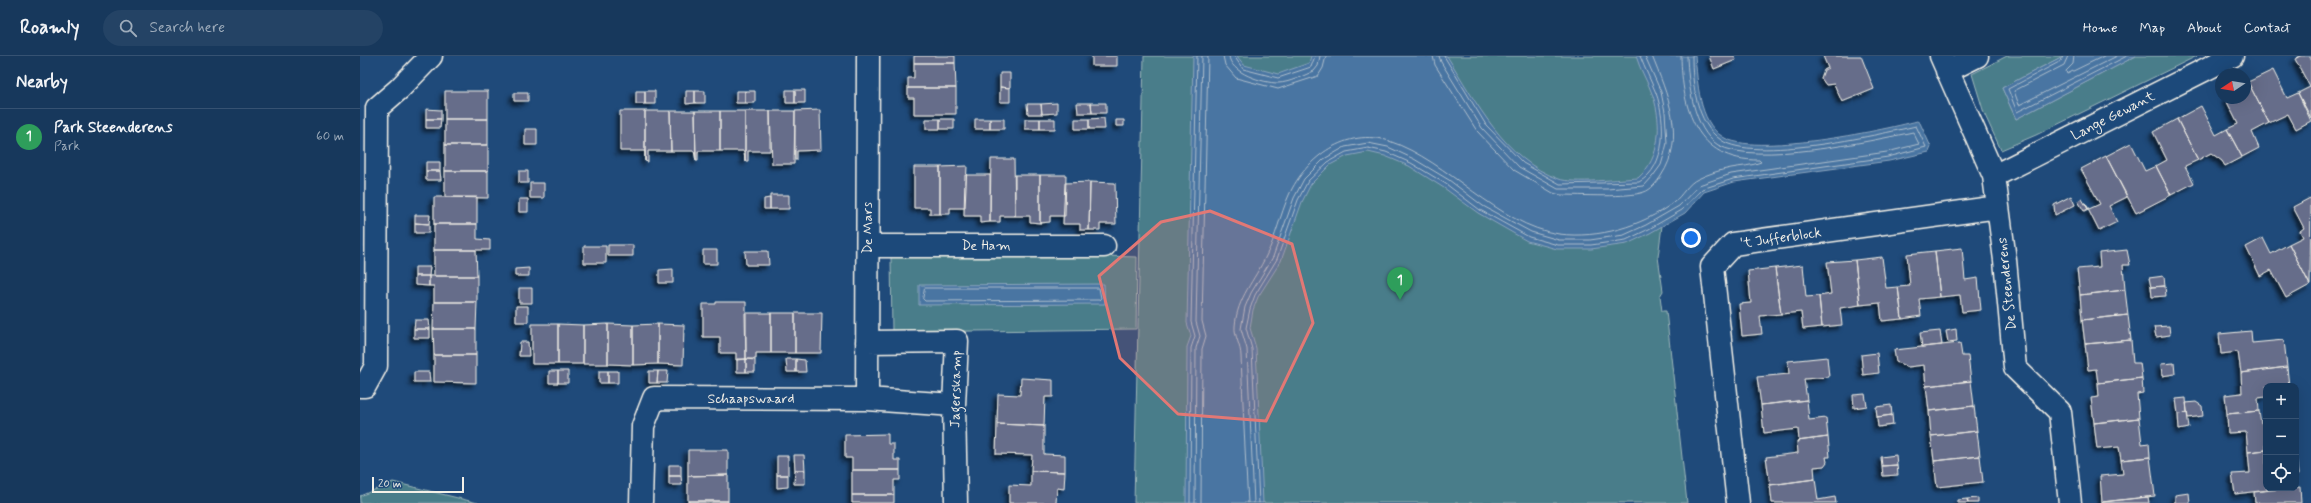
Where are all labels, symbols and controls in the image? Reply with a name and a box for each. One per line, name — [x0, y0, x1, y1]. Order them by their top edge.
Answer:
search box — [103, 10, 383, 46]
text: Roamly — [20, 15, 79, 40]
icon: search — [117, 17, 139, 39]
text: Search here — [149, 18, 225, 38]
text: Home — [2083, 19, 2117, 37]
text: Map — [2139, 19, 2165, 37]
text: About — [2187, 19, 2222, 37]
text: Contact — [2244, 19, 2291, 37]
north arrow — [2215, 68, 2251, 104]
text: Nearby — [16, 71, 68, 93]
street label: Lange Gewant — [2068, 87, 2159, 146]
text: Park Steenderens — [54, 118, 173, 138]
text: 1 — [26, 128, 32, 145]
text: 60 m — [316, 128, 344, 145]
text: Park — [54, 138, 80, 155]
street label: De Mars — [859, 202, 877, 254]
street label: 't Jufferblock — [1739, 223, 1823, 253]
your location — [1681, 228, 1701, 248]
street label: De Ham — [961, 237, 1011, 255]
street label: De Steenderens — [1993, 237, 2021, 331]
pin: 1 — [1387, 267, 1413, 300]
street label: Jagerskamp — [946, 350, 968, 428]
map controls — [2263, 383, 2299, 491]
button: + — [2263, 383, 2299, 419]
street label: Schaapswaard — [708, 390, 794, 408]
button: − — [2263, 419, 2299, 455]
button: locate — [2263, 455, 2299, 491]
scale bar — [372, 475, 464, 494]
text: 20 m — [378, 477, 401, 491]

